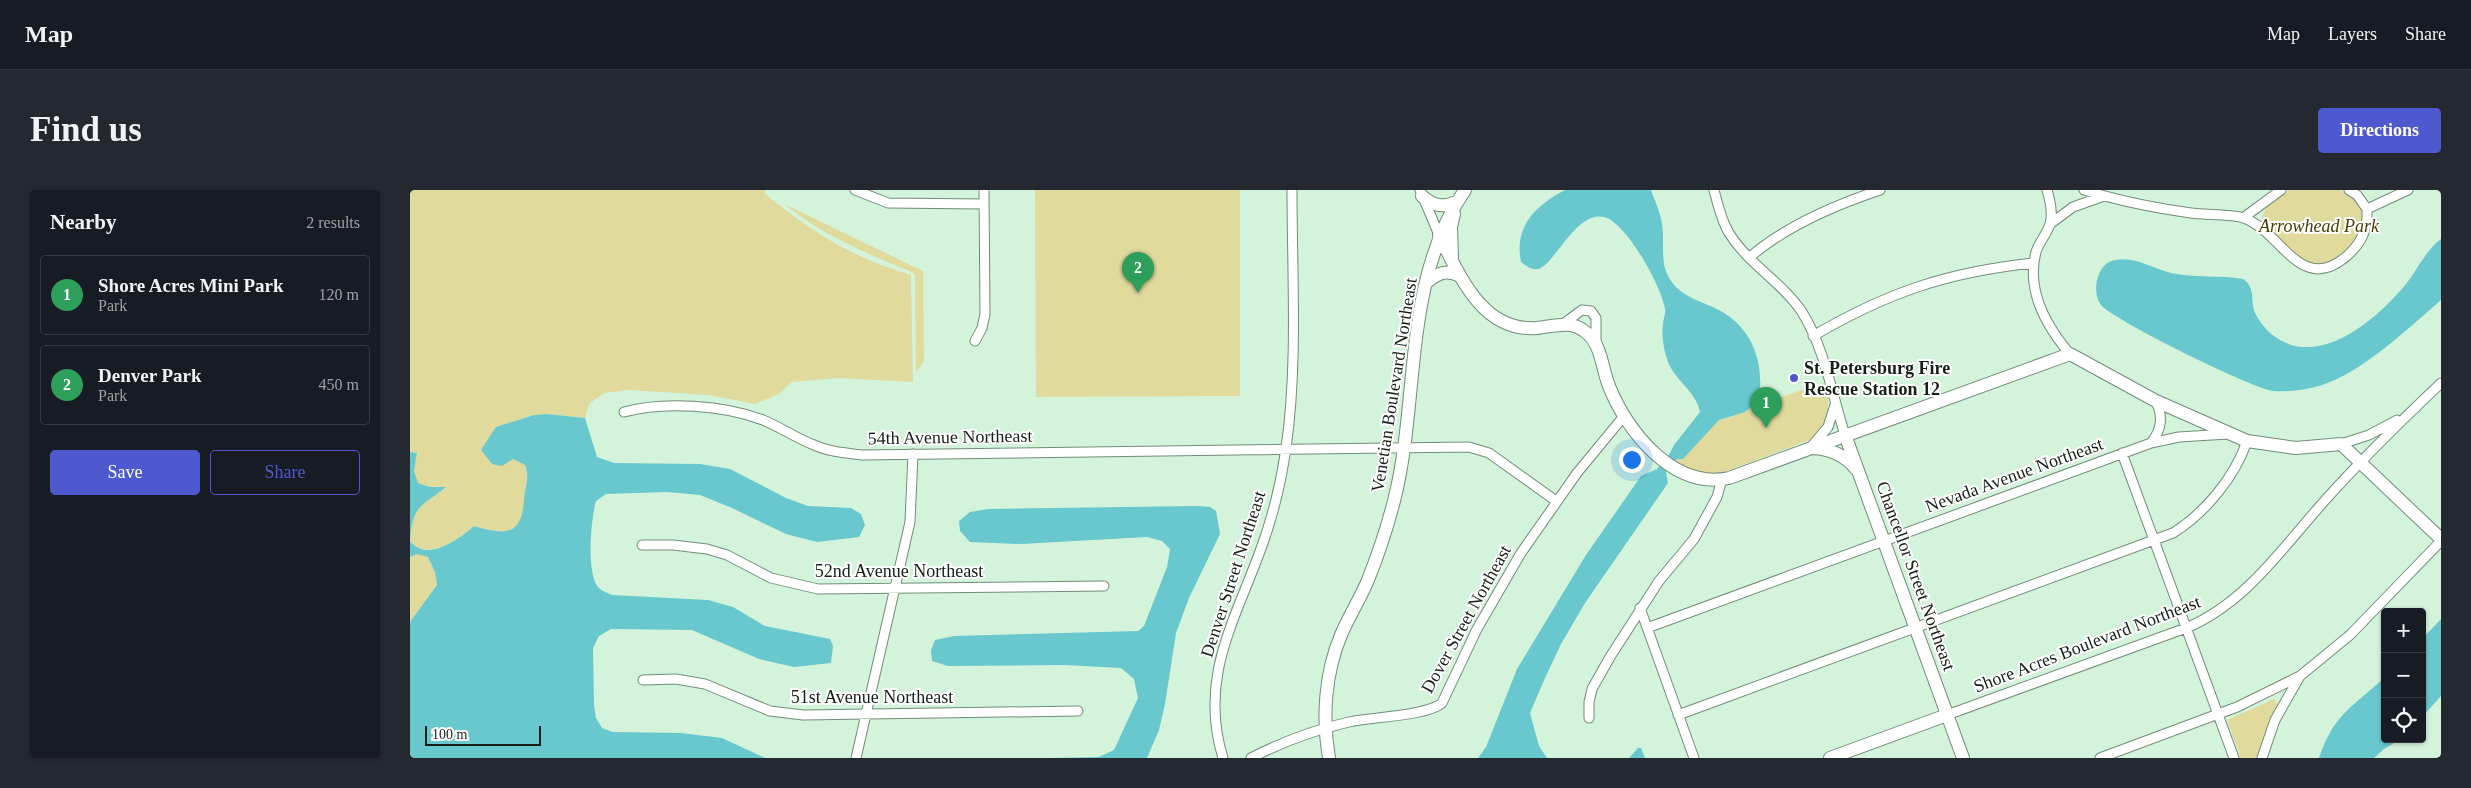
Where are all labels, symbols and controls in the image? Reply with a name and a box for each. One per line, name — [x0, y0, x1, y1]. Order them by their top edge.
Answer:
text: Map — [25, 21, 73, 47]
text: Map — [2267, 24, 2300, 44]
text: Layers — [2328, 24, 2377, 44]
text: Share — [2405, 24, 2446, 44]
button: Directions — [2318, 108, 2441, 153]
text: Find us — [30, 110, 142, 149]
text: Nearby — [50, 210, 117, 234]
text: 2 results — [306, 214, 360, 231]
park label: Arrowhead Park — [2258, 216, 2380, 236]
pin: 2 — [1122, 252, 1154, 293]
text: Shore Acres Mini Park — [98, 275, 284, 296]
street label: Venetian Boulevard Northeast — [1367, 276, 1421, 494]
text: 1 — [63, 286, 71, 303]
text: 120 m — [319, 286, 359, 303]
text: Park — [98, 297, 127, 314]
place label: St. Petersburg Fire Rescue Station 12 — [1804, 358, 1950, 399]
text: Denver Park — [98, 365, 202, 386]
marker: St. Petersburg Fire Rescue Station 12 — [1788, 372, 1800, 384]
text: 2 — [63, 376, 71, 393]
text: 450 m — [319, 376, 359, 393]
text: Park — [98, 387, 127, 404]
pin: 1 — [1750, 387, 1782, 428]
street label: 54th Avenue Northeast — [868, 426, 1032, 448]
street label: Nevada Avenue Northeast — [1922, 434, 2106, 516]
your location — [1619, 447, 1645, 473]
button: Save — [50, 450, 200, 495]
button: Share — [210, 450, 360, 495]
street label: Chancellor Street Northeast — [1872, 479, 1960, 673]
street label: Denver Street Northeast — [1197, 488, 1269, 660]
street label: Dover Street Northeast — [1417, 542, 1515, 696]
street label: 52nd Avenue Northeast — [815, 561, 983, 581]
street label: Shore Acres Boulevard Northeast — [1971, 591, 2203, 697]
map controls — [2381, 608, 2426, 743]
button: + — [2381, 608, 2426, 653]
button: − — [2381, 653, 2426, 698]
street label: 51st Avenue Northeast — [791, 687, 953, 707]
button: locate — [2381, 698, 2426, 743]
scale bar — [425, 723, 541, 746]
text: 100 m — [432, 727, 467, 742]

